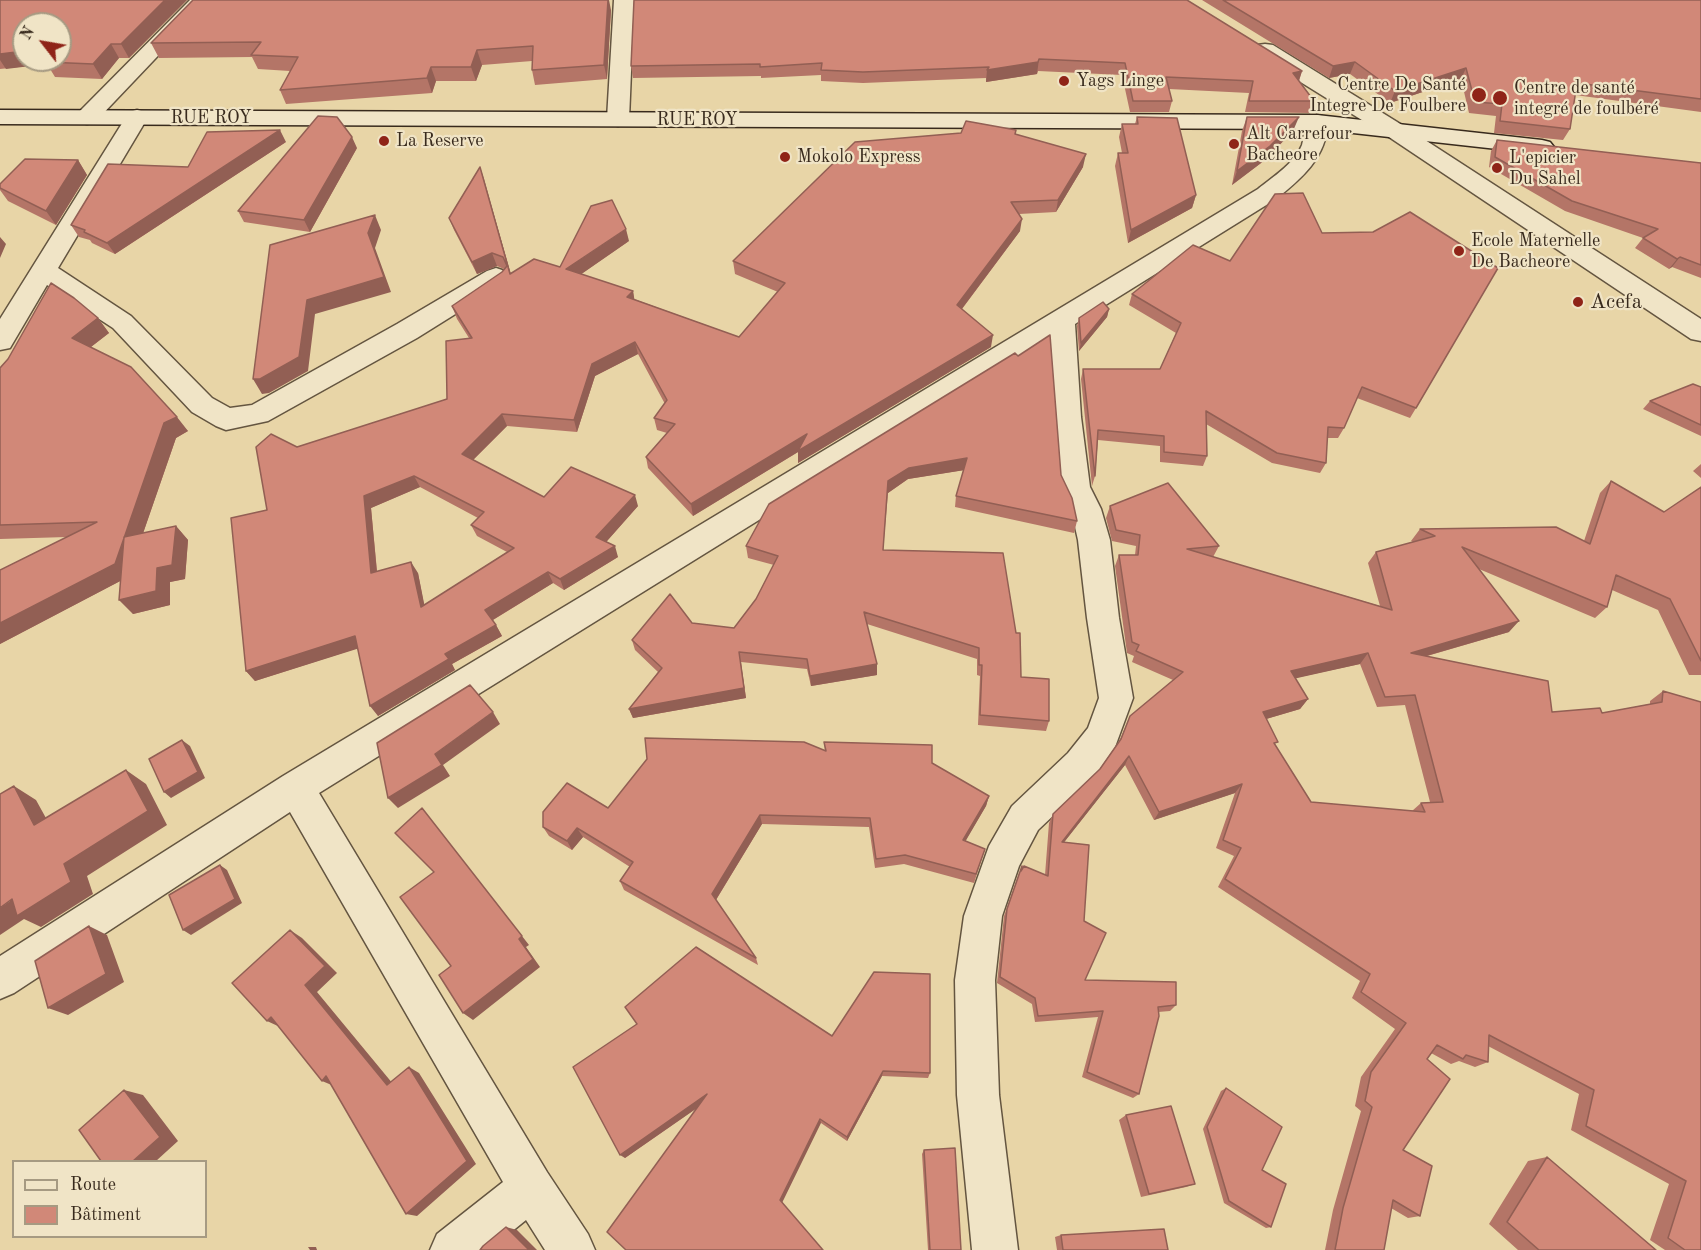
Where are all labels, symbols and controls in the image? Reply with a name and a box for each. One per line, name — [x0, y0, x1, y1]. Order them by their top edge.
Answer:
north arrow — [12, 12, 72, 72]
text: N — [18, 24, 38, 43]
place label: Yags Linge — [1076, 70, 1164, 92]
marker: Yags Linge — [1057, 74, 1071, 88]
place label: Centre De Santé Integre De Foulbere — [1309, 74, 1466, 116]
place label: Centre de santé integré de foulbéré — [1514, 77, 1659, 119]
marker: Centre De Santé Integre De Foulbere — [1470, 86, 1488, 104]
marker: Centre de santé integré de foulbéré — [1491, 89, 1509, 107]
street label: RUE ROY — [170, 107, 252, 129]
street label: RUE ROY — [656, 109, 738, 131]
place label: Alt Carrefour Bacheore — [1246, 123, 1352, 166]
place label: La Reserve — [396, 130, 484, 152]
marker: La Reserve — [377, 134, 391, 148]
marker: Alt Carrefour Bacheore — [1227, 137, 1241, 151]
place label: Mokolo Express — [797, 146, 921, 168]
place label: L'epicier Du Sahel — [1509, 147, 1581, 190]
marker: Mokolo Express — [778, 150, 792, 164]
marker: L'epicier Du Sahel — [1490, 161, 1504, 175]
place label: Ecole Maternelle De Bacheore — [1471, 230, 1600, 272]
marker: Ecole Maternelle De Bacheore — [1452, 244, 1466, 258]
place label: Acefa — [1590, 289, 1642, 315]
marker: Acefa — [1571, 295, 1585, 309]
legend — [12, 1160, 207, 1238]
text: Route — [70, 1176, 116, 1194]
text: Bâtiment — [70, 1206, 141, 1224]

